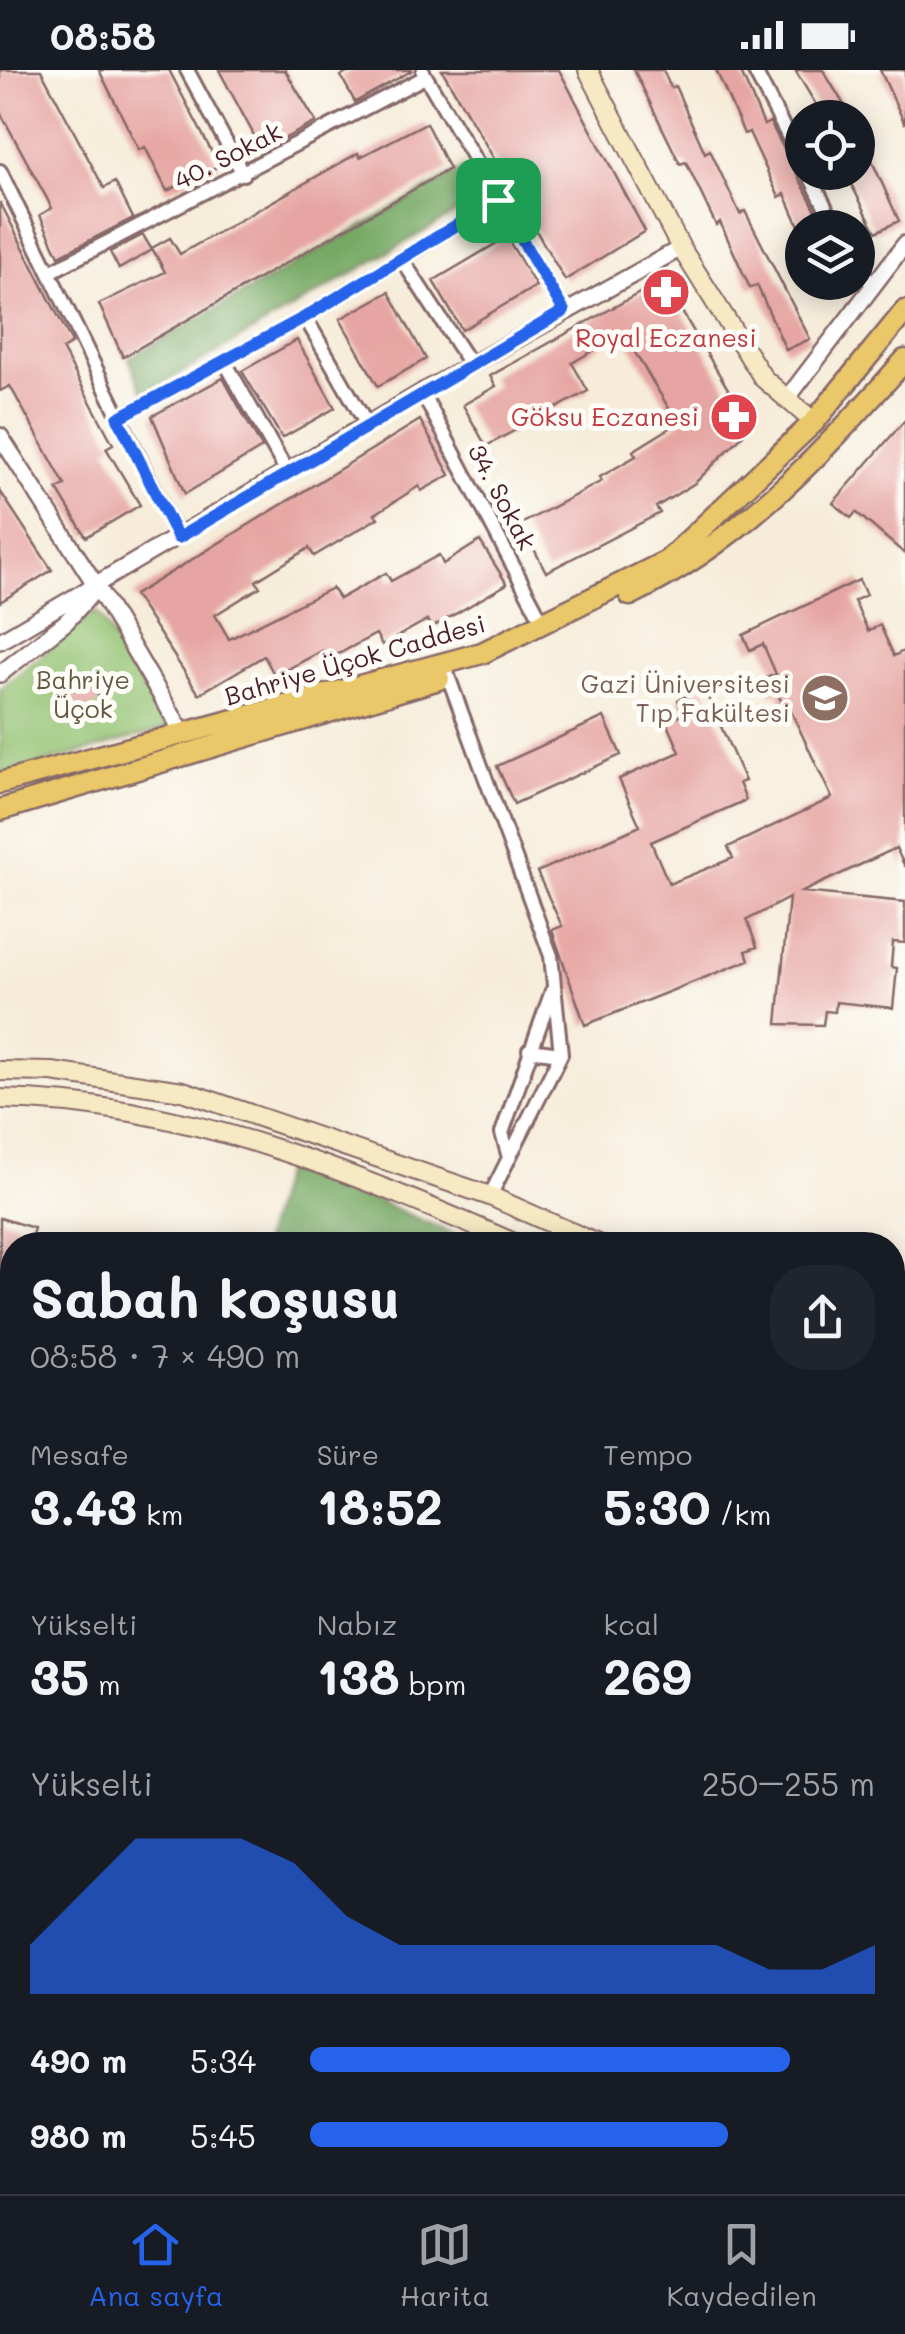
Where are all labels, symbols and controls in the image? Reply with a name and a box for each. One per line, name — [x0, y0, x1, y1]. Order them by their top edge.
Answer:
text: 08:58 — [50, 10, 156, 60]
map controls — [785, 100, 875, 300]
button: locate — [785, 100, 875, 190]
street label: 40. Sokak — [168, 114, 287, 196]
pin — [456, 158, 541, 243]
icon: arrive — [471, 173, 526, 228]
button: layers — [785, 210, 875, 300]
pharmacy icon: Royal Eczanesi — [640, 266, 692, 318]
place label: Royal Eczanesi — [575, 321, 757, 354]
pharmacy icon: Göksu Eczanesi — [708, 391, 760, 443]
place label: Göksu Eczanesi — [511, 400, 699, 432]
street label: 34. Sokak — [462, 438, 544, 555]
street label: Bahriye Üçok Caddesi — [221, 606, 489, 713]
park label: Bahriye Üçok — [36, 663, 130, 724]
place label: Gazi Üniversitesi Tıp Fakültesi — [581, 667, 790, 728]
school or university icon: Gazi Üniversitesi Tıp Fakültesi — [799, 672, 851, 724]
text: Sabah koşusu — [30, 1260, 400, 1332]
button: share — [770, 1265, 875, 1370]
text: 08:58 · 7 × 490 m — [30, 1334, 300, 1376]
text: Mesafe — [30, 1436, 129, 1472]
text: Süre — [317, 1436, 379, 1472]
text: Tempo — [603, 1436, 692, 1472]
text: 3.43 — [30, 1472, 137, 1538]
text: 18:52 — [317, 1472, 443, 1538]
text: 5:30 — [603, 1472, 711, 1538]
text: km — [137, 1496, 183, 1532]
text: /km — [711, 1496, 771, 1532]
text: Yükselti — [30, 1606, 137, 1642]
text: Nabız — [317, 1606, 397, 1642]
text: kcal — [603, 1606, 659, 1642]
text: 35 — [30, 1642, 89, 1708]
text: 138 — [317, 1642, 400, 1708]
text: 269 — [603, 1642, 692, 1708]
text: m — [89, 1666, 120, 1702]
text: bpm — [400, 1666, 466, 1702]
text: Yükselti — [30, 1762, 153, 1804]
text: 250–255 m — [702, 1762, 875, 1804]
text: 490 m — [30, 2039, 127, 2081]
text: 5:34 — [190, 2039, 256, 2081]
text: 980 m — [30, 2114, 127, 2156]
text: 5:45 — [190, 2114, 256, 2156]
tab: Ana sayfa — [88, 2217, 224, 2313]
tab: Harita — [400, 2217, 490, 2313]
tab: Kaydedilen — [666, 2217, 817, 2313]

